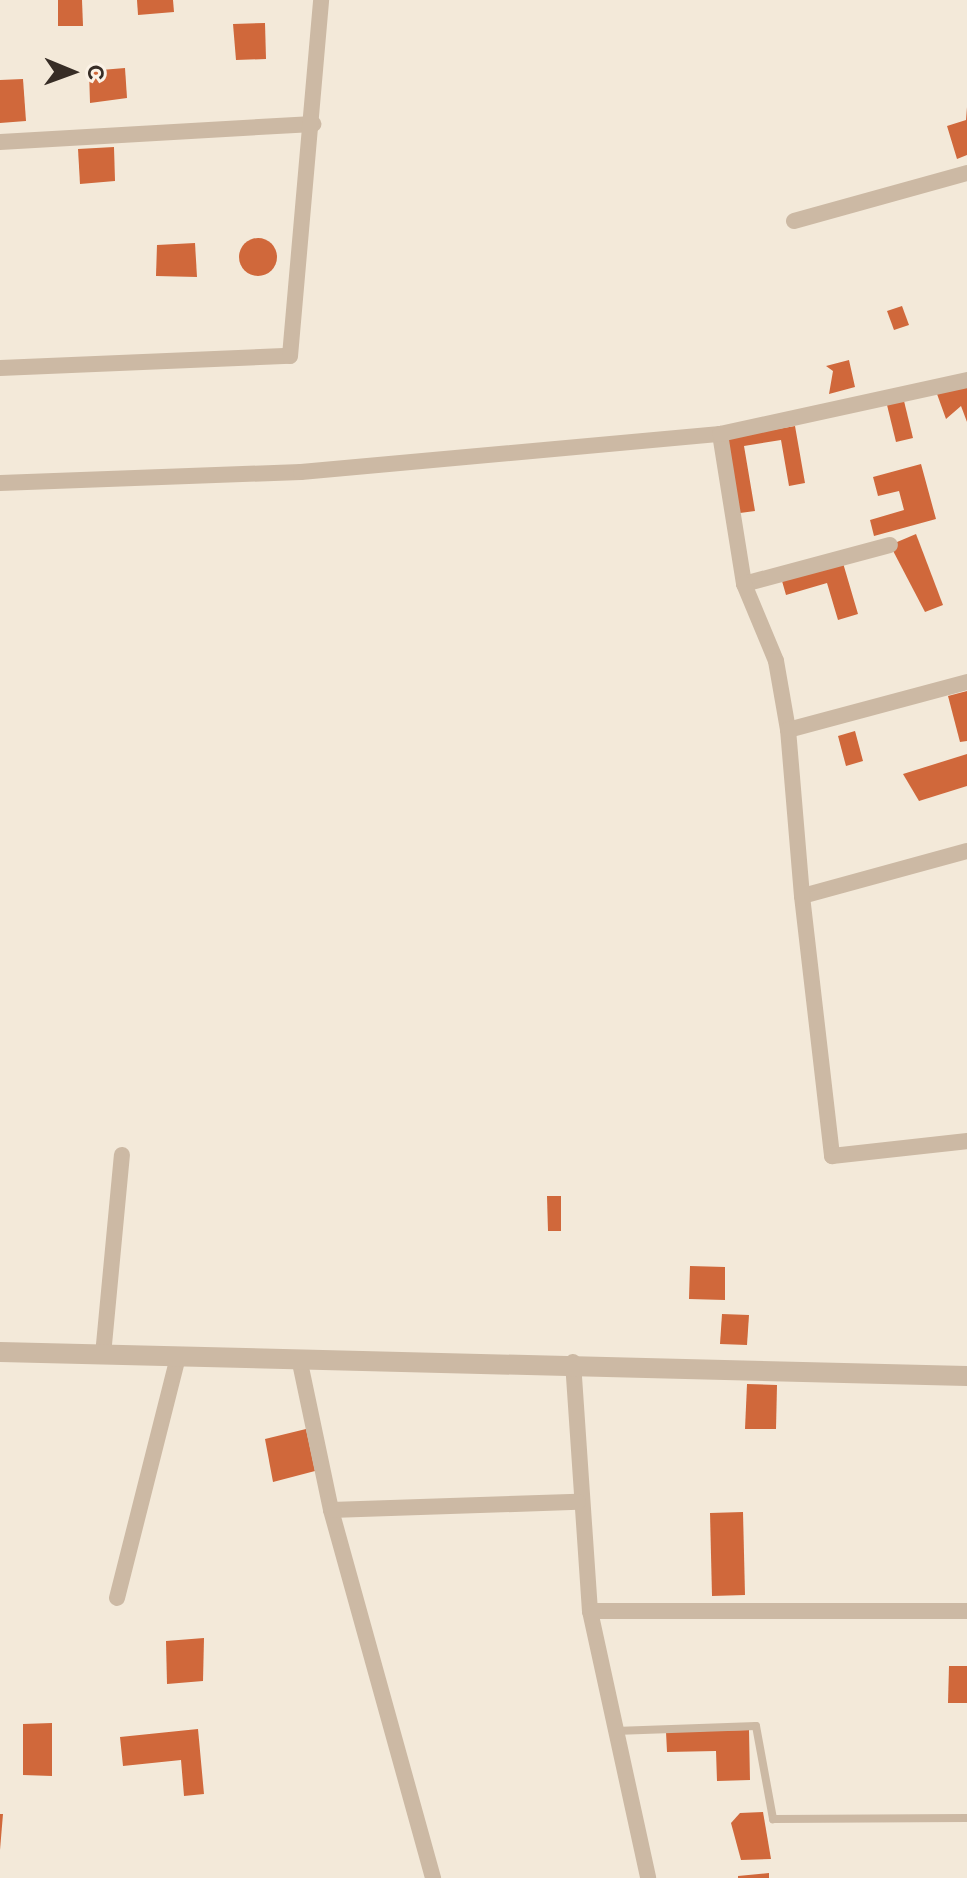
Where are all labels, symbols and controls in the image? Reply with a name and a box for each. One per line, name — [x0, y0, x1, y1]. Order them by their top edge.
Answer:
north arrow — [32, 32, 112, 112]
text: С — [83, 65, 109, 80]

